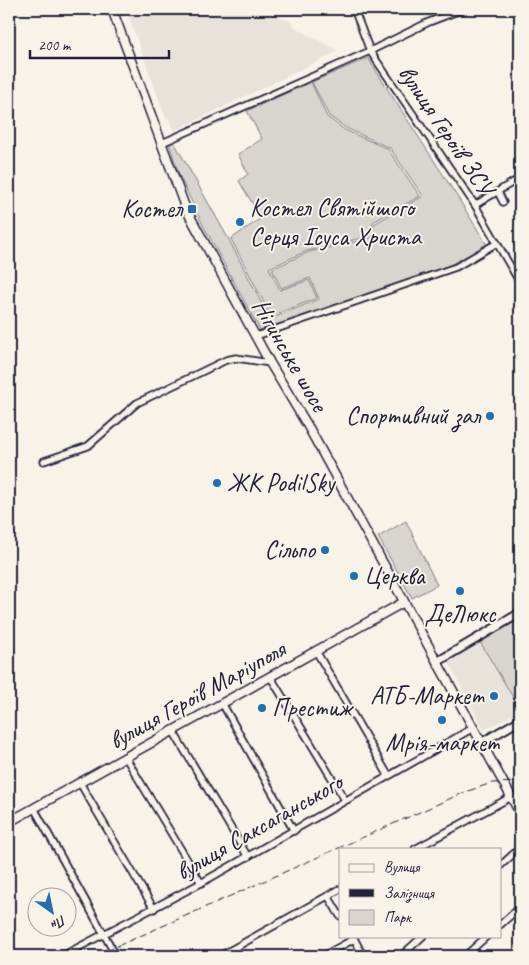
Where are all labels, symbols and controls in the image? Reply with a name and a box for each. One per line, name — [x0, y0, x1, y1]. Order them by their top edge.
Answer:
scale bar — [30, 28, 169, 60]
text: 200 m — [38, 36, 72, 55]
street label: вулиця Героїв ЗСУ — [391, 59, 504, 205]
place label: Костел Святійшого Серця Ісуса Христа — [250, 192, 423, 253]
place label: Костел — [122, 193, 184, 225]
marker: Костел — [186, 203, 198, 215]
marker: Костел Святійшого Серця Ісуса Христа — [234, 216, 246, 228]
street label: Нігинське шосе — [245, 293, 336, 419]
place label: Спортивний зал — [346, 400, 482, 433]
marker: Спортивний зал — [484, 410, 496, 422]
place label: ЖК PodilSky — [227, 467, 337, 499]
marker: ЖК PodilSky — [211, 477, 223, 489]
place label: Сільпо — [265, 534, 316, 566]
marker: Сільпо — [319, 544, 331, 556]
place label: Церква — [364, 560, 427, 592]
marker: Церква — [348, 570, 360, 582]
marker: ДеЛюкс — [454, 585, 466, 597]
place label: ДеЛюкс — [425, 598, 497, 630]
street label: вулиця Героїв Маріуполя — [103, 632, 293, 757]
place label: АТБ-Маркет — [370, 680, 485, 712]
marker: АТБ-Маркет — [488, 690, 500, 702]
place label: Престиж — [272, 692, 355, 724]
marker: Престиж — [256, 702, 268, 714]
marker: Мрія-маркет — [436, 714, 448, 726]
place label: Мрія-маркет — [385, 727, 501, 759]
street label: вулиця Саксаганського — [170, 765, 351, 888]
legend — [339, 848, 502, 938]
text: Вулиця — [384, 858, 421, 877]
text: Залізниця — [384, 884, 435, 903]
north arrow — [28, 888, 78, 938]
text: Парк — [384, 908, 412, 927]
text: Пн — [47, 911, 70, 934]

